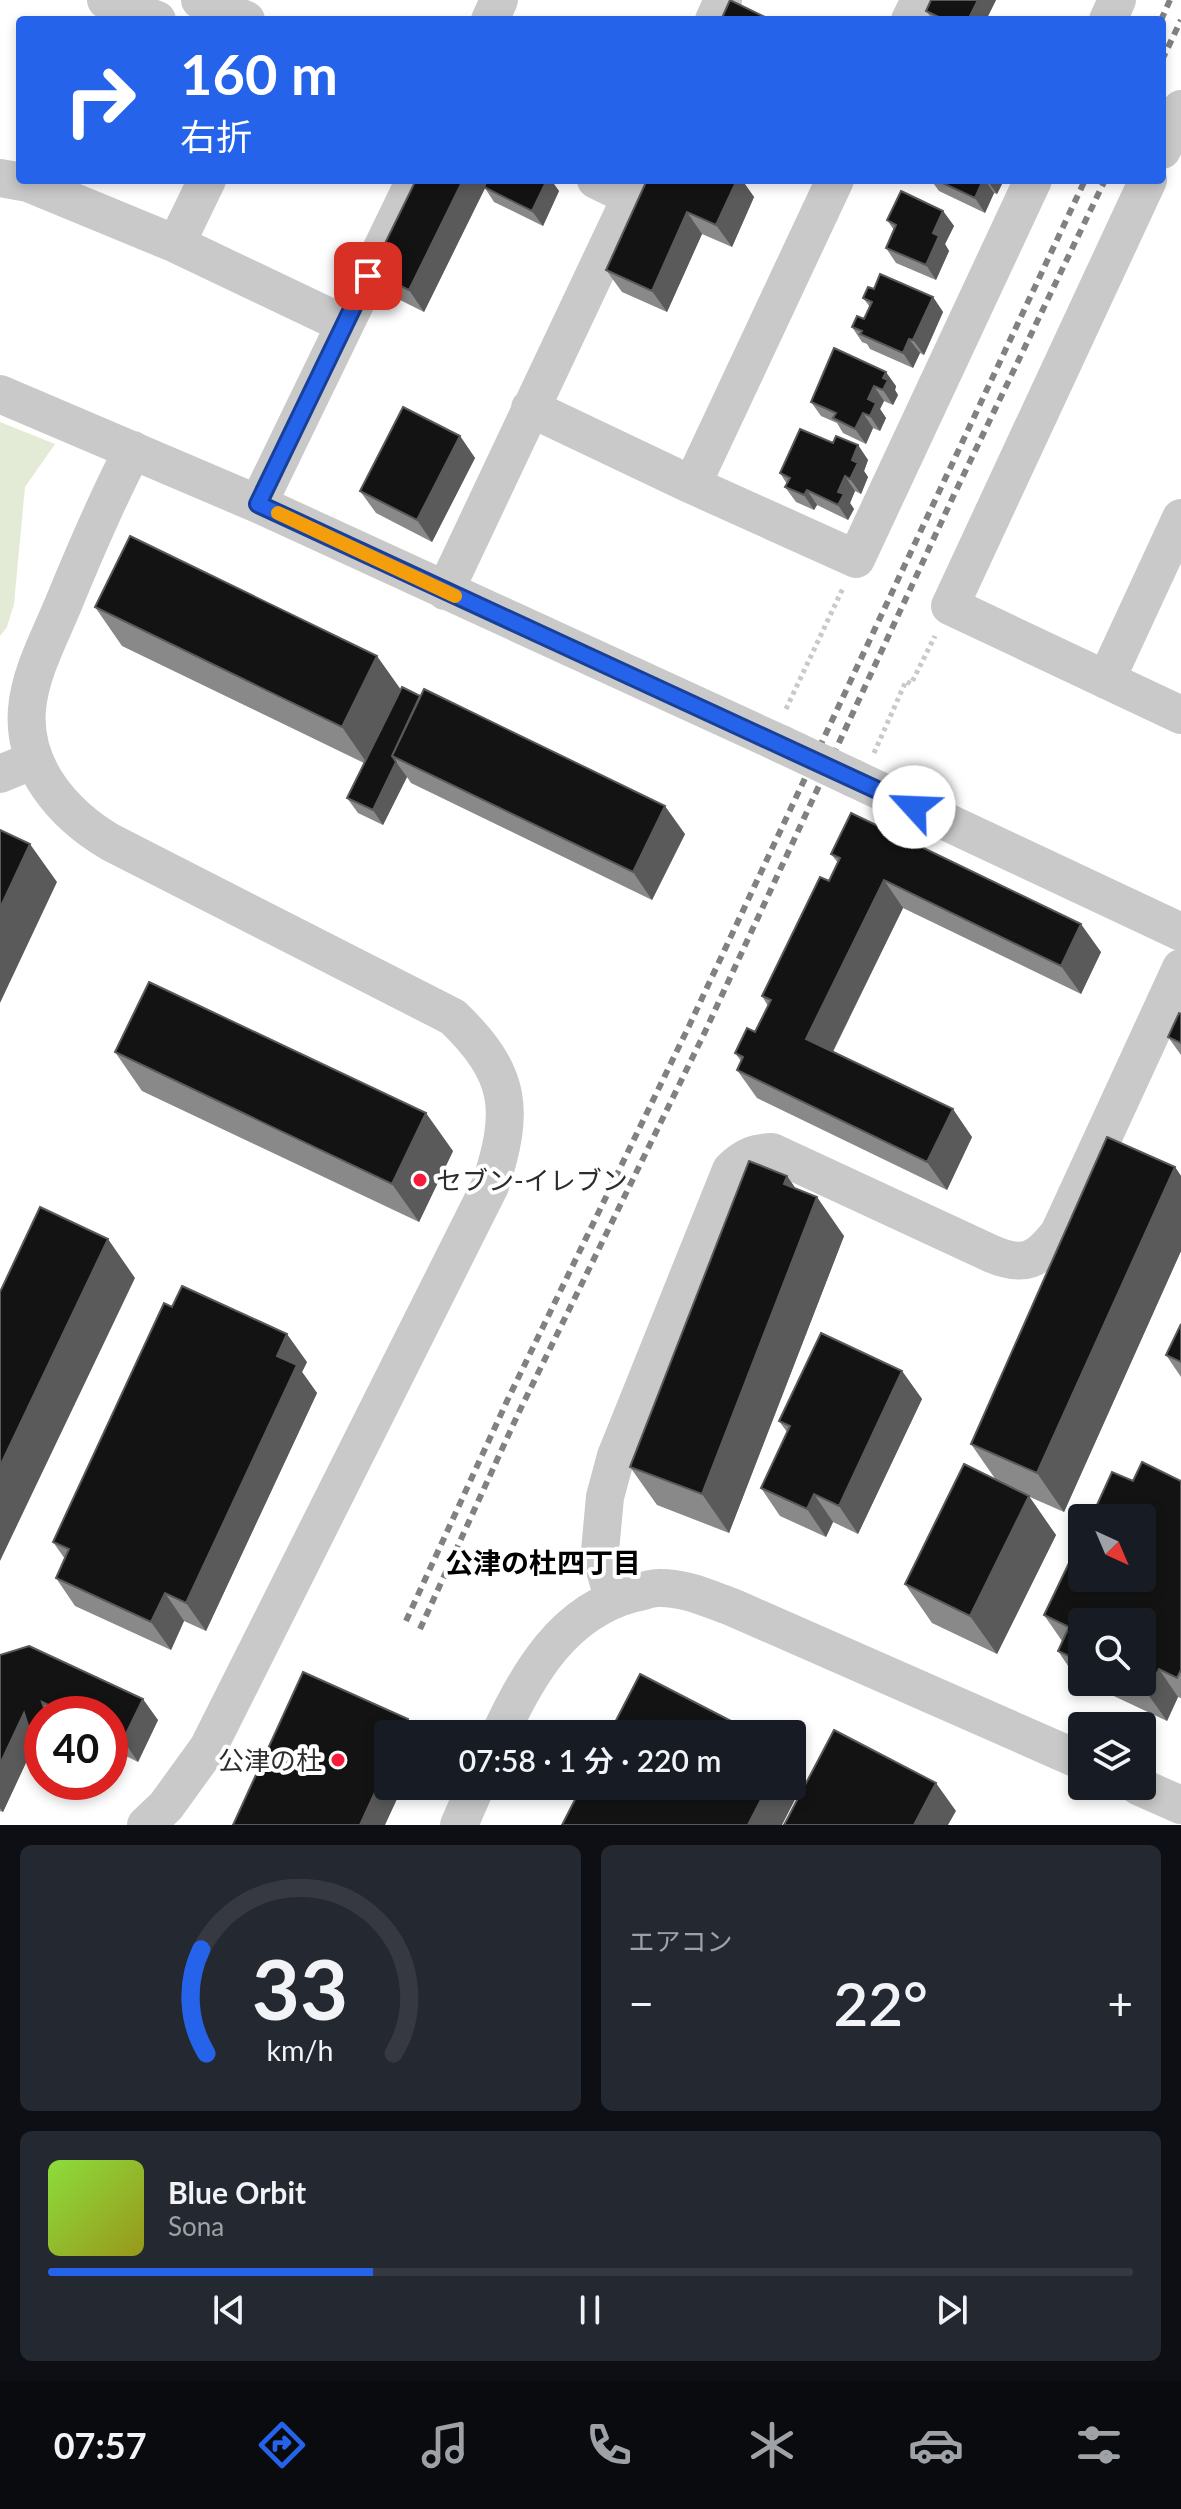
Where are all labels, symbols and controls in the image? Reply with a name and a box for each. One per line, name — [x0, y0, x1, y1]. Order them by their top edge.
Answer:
text: 160 m — [180, 40, 338, 107]
icon: right — [48, 48, 152, 152]
text: 右折 — [180, 114, 252, 158]
pin — [334, 242, 402, 310]
icon: arrive — [346, 254, 390, 298]
position arrow — [872, 765, 956, 849]
place label: セブン-イレブン — [436, 1164, 628, 1196]
marker: セブン-イレブン — [411, 1171, 429, 1189]
north arrow — [1068, 1504, 1156, 1592]
map controls — [1068, 1504, 1156, 1800]
district label: 公津の杜四丁目 — [445, 1545, 641, 1579]
button: search — [1068, 1608, 1156, 1696]
speed limit sign: 40 — [24, 1696, 128, 1800]
button: layers — [1068, 1712, 1156, 1800]
text: 07:58 · 1 分 · 220 m — [459, 1742, 721, 1778]
place label: 公津の杜 — [218, 1744, 322, 1776]
marker: 公津の杜 — [329, 1751, 347, 1769]
text: エアコン — [629, 1925, 733, 1957]
text: 33 — [252, 1938, 349, 2038]
text: 22° — [834, 1967, 928, 2039]
text: − — [629, 1977, 654, 2029]
text: + — [1107, 1977, 1133, 2029]
text: km/h — [267, 2033, 334, 2067]
text: Blue Orbit — [168, 2174, 306, 2210]
text: Sona — [168, 2210, 224, 2242]
icon: previous — [207, 2288, 251, 2332]
icon: pause — [568, 2288, 612, 2332]
icon: next — [930, 2288, 974, 2332]
icon: directions — [254, 2417, 310, 2473]
icon: music — [417, 2417, 473, 2473]
icon: phone — [581, 2417, 637, 2473]
icon: climate — [744, 2417, 800, 2473]
icon: car — [908, 2417, 964, 2473]
icon: filters — [1071, 2417, 1127, 2473]
text: 07:57 — [54, 2423, 147, 2467]

